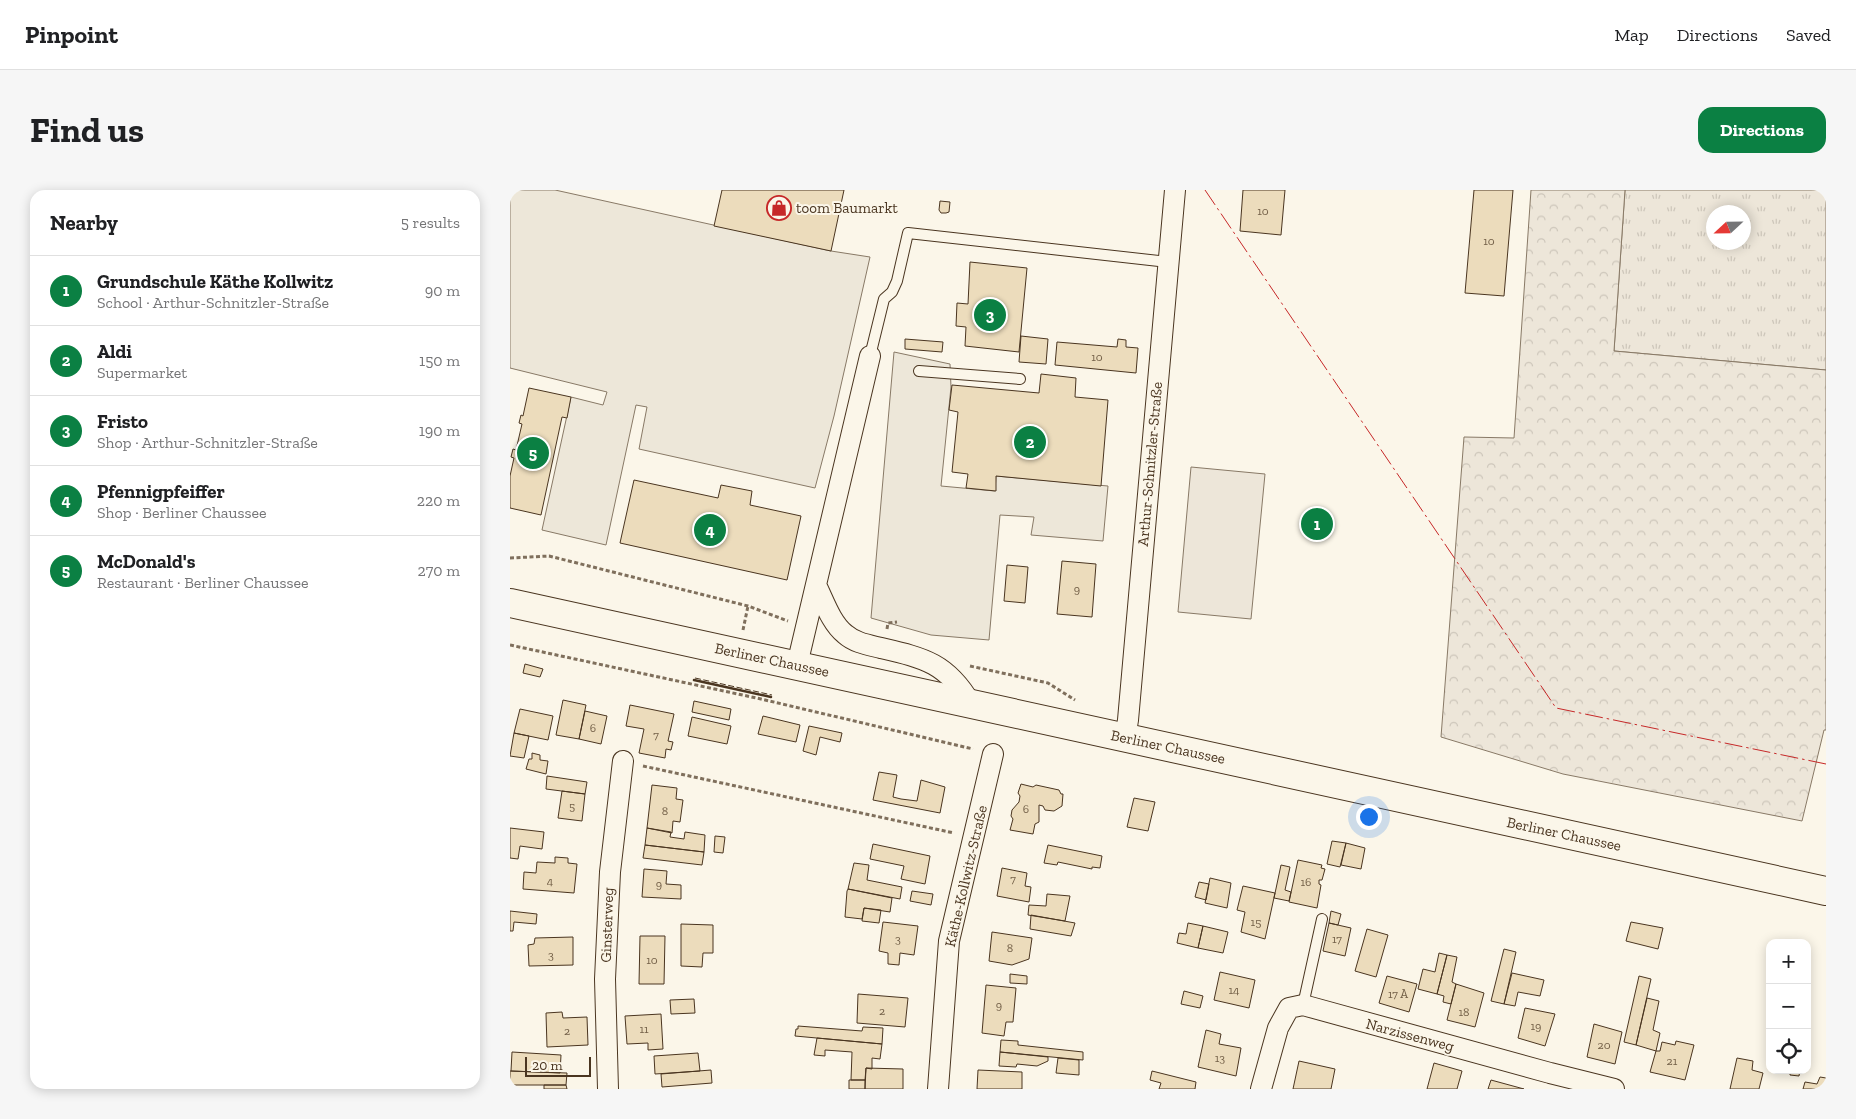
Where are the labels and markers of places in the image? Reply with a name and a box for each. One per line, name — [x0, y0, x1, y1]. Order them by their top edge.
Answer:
shop icon: toom Baumarkt — [766, 195, 792, 221]
place label: toom Baumarkt — [796, 199, 898, 217]
pin: 3 — [974, 296, 1006, 334]
pin: 2 — [1014, 423, 1046, 461]
pin: 5 — [517, 434, 549, 472]
pin: 1 — [1301, 505, 1333, 543]
pin: 4 — [694, 511, 726, 549]

